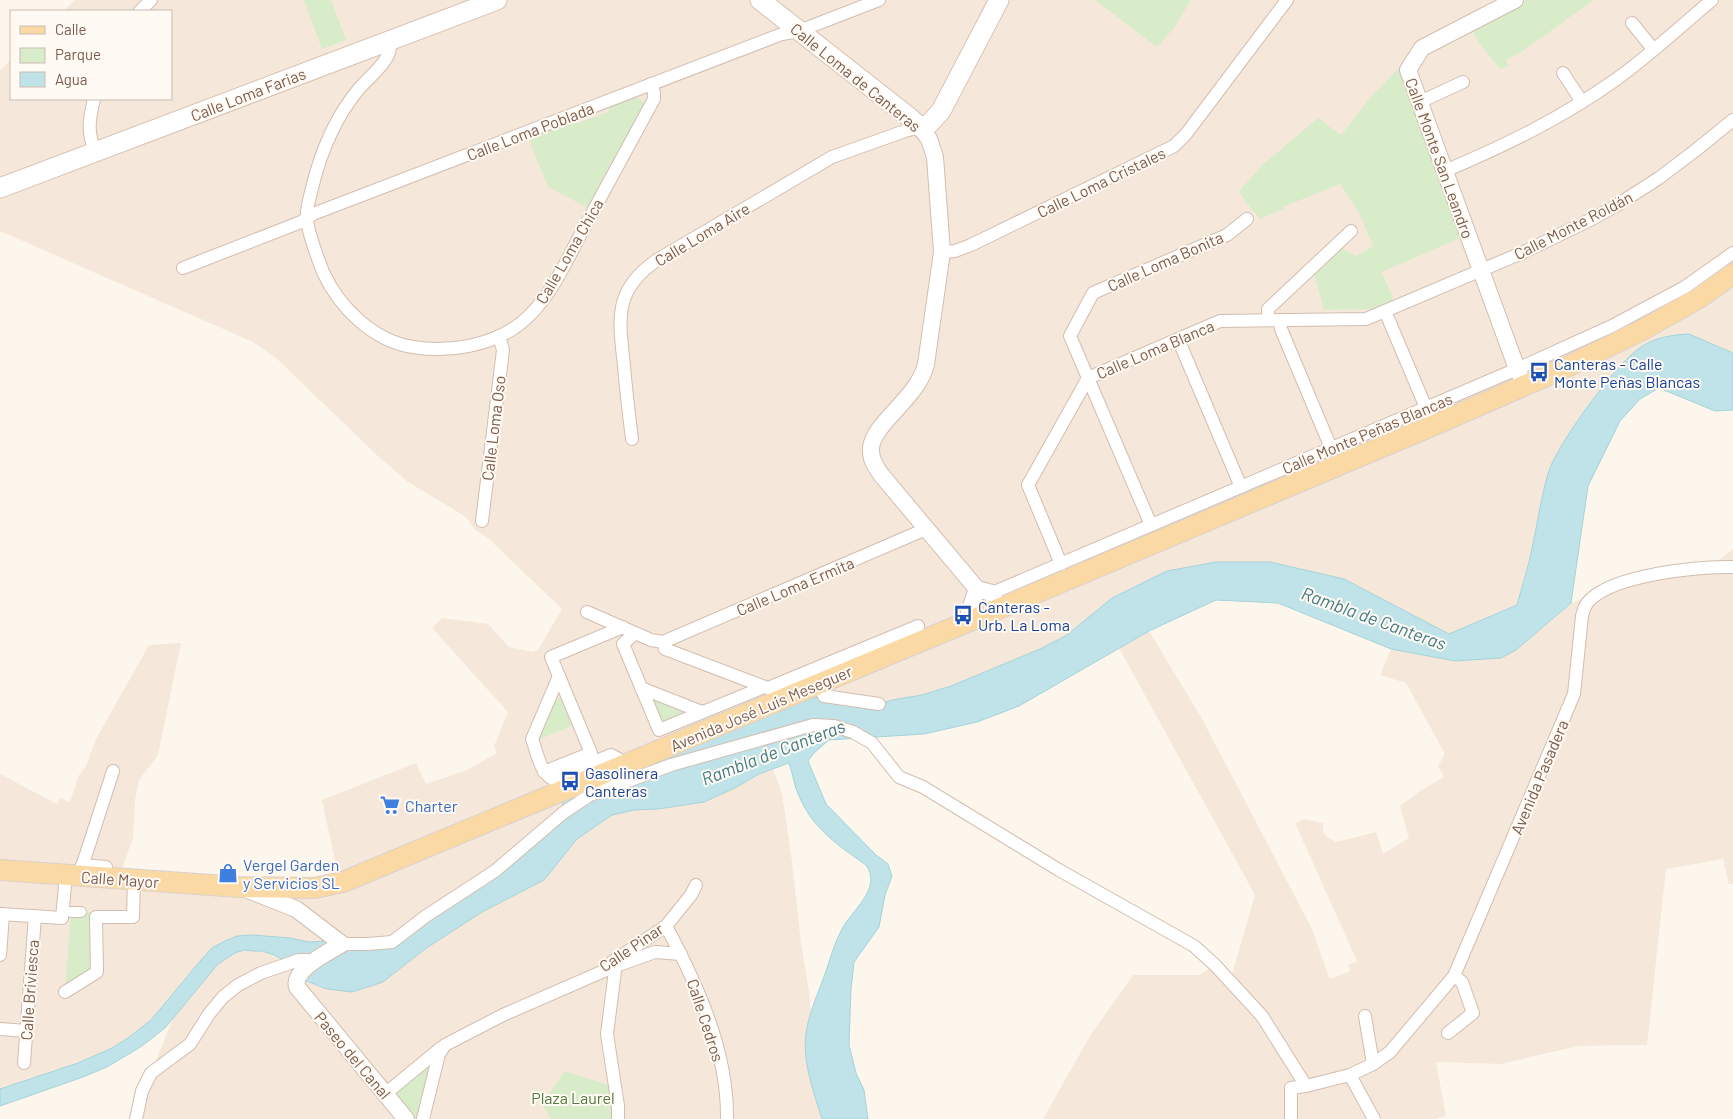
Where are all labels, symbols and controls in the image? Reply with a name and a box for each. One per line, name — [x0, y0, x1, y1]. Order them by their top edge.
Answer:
legend — [10, 10, 172, 100]
street label: Calle Loma de Canteras — [787, 19, 925, 135]
text: Calle — [55, 20, 87, 38]
text: Parque — [55, 45, 101, 63]
street label: Calle Loma Farias — [188, 63, 308, 125]
text: Agua — [55, 70, 88, 88]
street label: Calle Monte San Leandro — [1402, 75, 1478, 241]
street label: Calle Loma Poblada — [464, 98, 596, 164]
street label: Calle Loma Cristales — [1034, 143, 1168, 221]
street label: Calle Monte Roldán — [1510, 187, 1636, 263]
street label: Calle Loma Chica — [531, 195, 607, 307]
street label: Calle Loma Aire — [651, 198, 753, 270]
street label: Calle Loma Bonita — [1104, 227, 1226, 295]
street label: Calle Loma Blanca — [1093, 316, 1217, 382]
place label: Canteras - Calle Monte Peñas Blancas — [1554, 354, 1700, 391]
bus stop icon: Canteras - Calle Monte Peñas Blancas — [1528, 361, 1550, 383]
street label: Calle Loma Oso — [477, 374, 509, 482]
street label: Calle Monte Peñas Blancas — [1279, 389, 1455, 477]
street label: Calle Loma Ermita — [733, 553, 857, 619]
water label: Rambla de Canteras — [1299, 582, 1449, 654]
place label: Canteras - Urb. La Loma — [978, 597, 1070, 634]
bus stop icon: Canteras - Urb. La Loma — [952, 604, 974, 626]
street label: Avenida José Luis Meseguer — [667, 661, 855, 755]
water label: Rambla de Canteras — [698, 714, 848, 790]
street label: Avenida Pasadera — [1506, 717, 1572, 837]
place label: Gasolinera Canteras — [585, 763, 658, 800]
bus stop icon: Gasolinera Canteras — [559, 770, 581, 792]
supermarket icon: Charter — [379, 794, 401, 816]
place label: Charter — [405, 796, 458, 815]
place label: Vergel Garden y Servicios SL — [243, 855, 340, 892]
shop icon: Vergel Garden y Servicios SL — [217, 862, 239, 884]
street label: Calle Mayor — [80, 867, 160, 891]
street label: Calle Pinar — [595, 919, 667, 975]
street label: Calle Briviesca — [16, 939, 42, 1041]
street label: Calle Cedros — [684, 976, 728, 1064]
street label: Paseo del Canal — [311, 1007, 395, 1103]
park label: Plaza Laurel — [531, 1088, 615, 1107]

